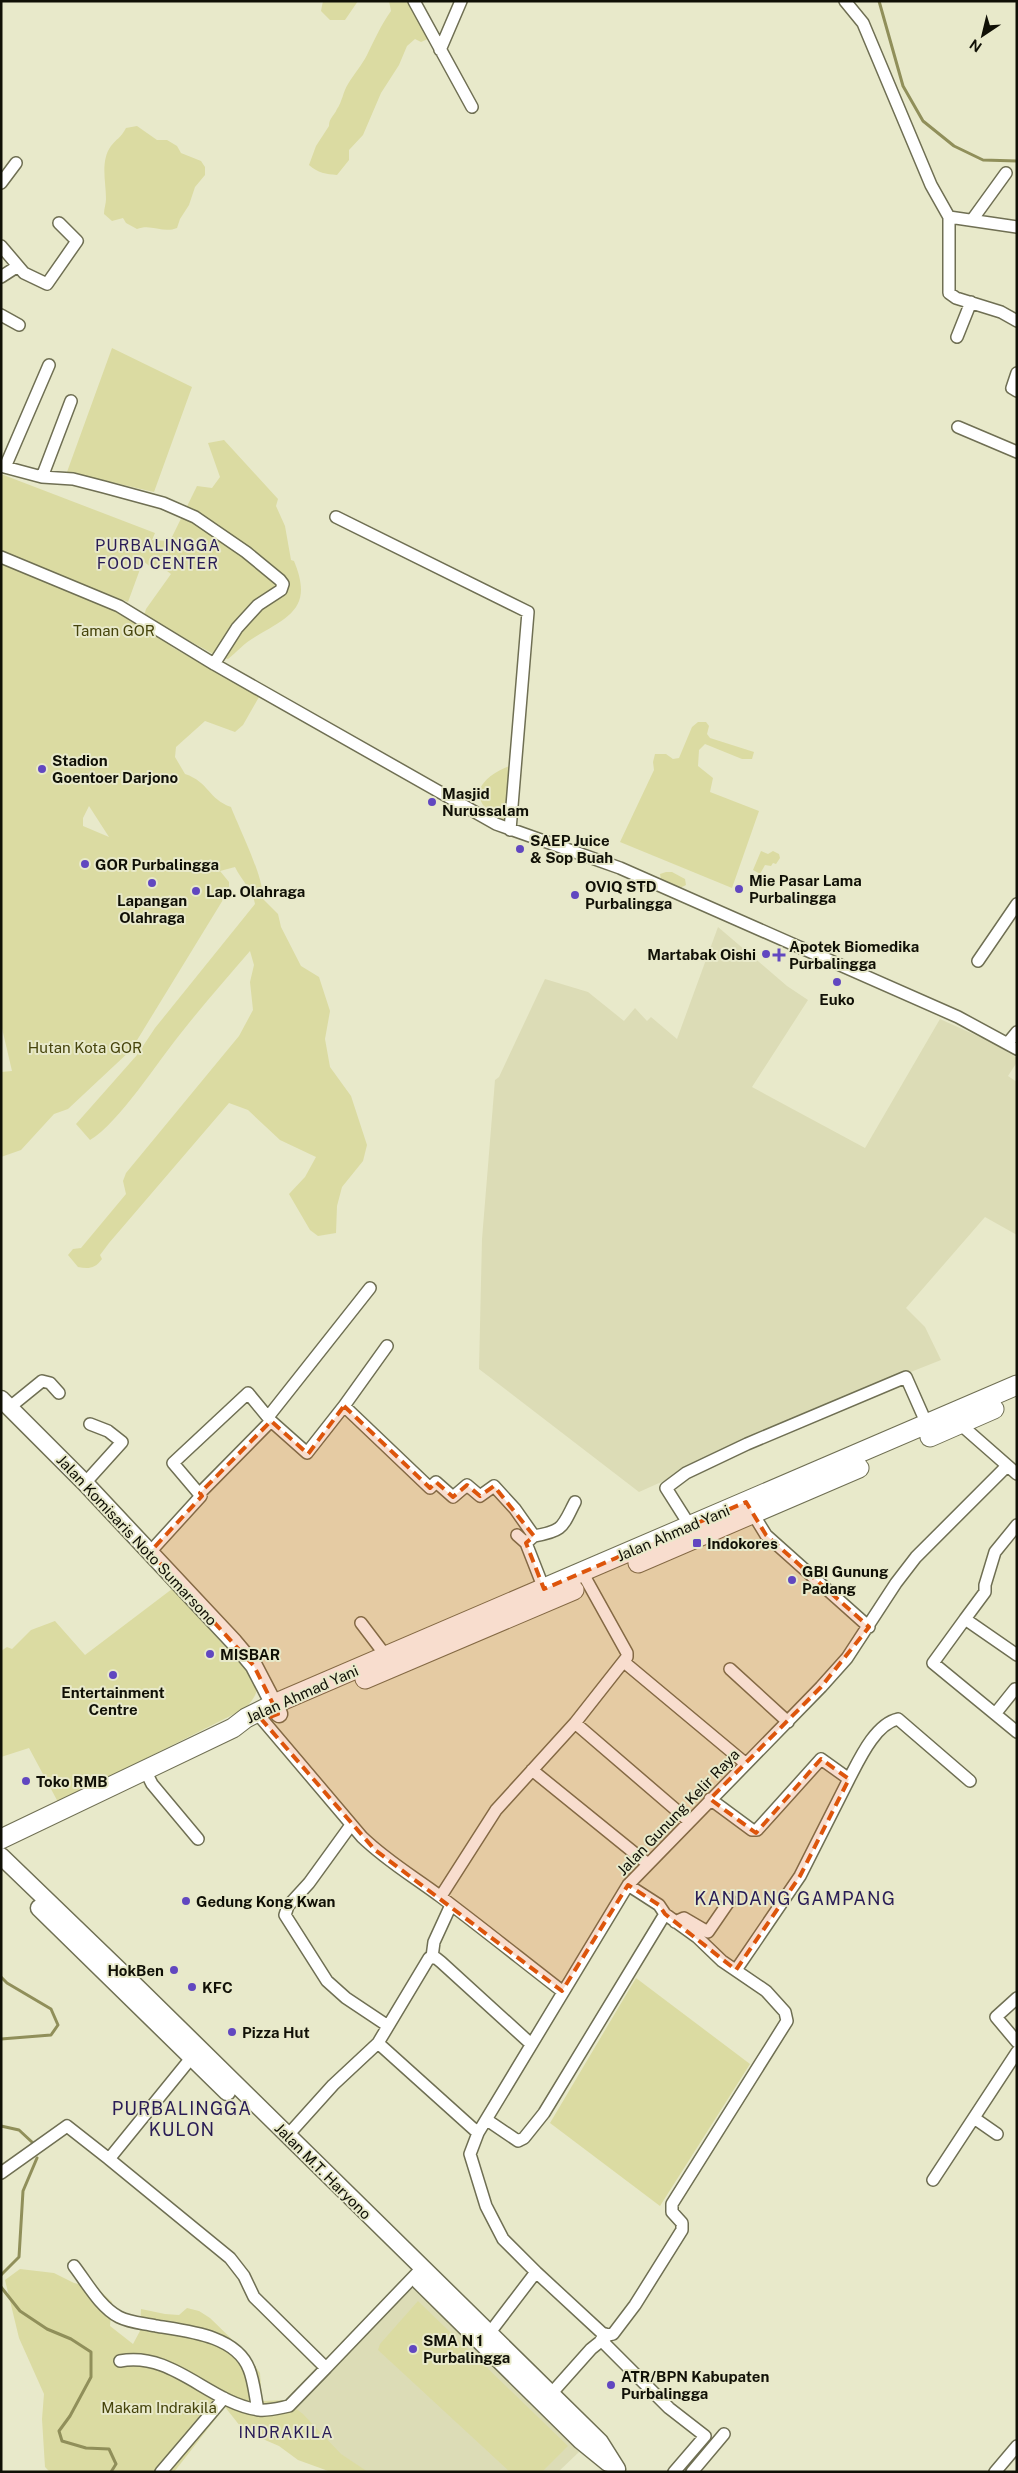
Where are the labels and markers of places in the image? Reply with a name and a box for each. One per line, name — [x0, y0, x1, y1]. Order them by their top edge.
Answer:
place label: Stadion Goentoer Darjono — [52, 752, 178, 786]
marker: Stadion Goentoer Darjono — [36, 763, 48, 775]
place label: Masjid Nurussalam — [442, 785, 529, 819]
marker: Masjid Nurussalam — [426, 796, 438, 808]
place label: SAEP Juice & Sop Buah — [530, 832, 613, 866]
marker: SAEP Juice & Sop Buah — [514, 843, 526, 855]
place label: GOR Purbalingga — [95, 856, 219, 873]
marker: GOR Purbalingga — [79, 858, 91, 870]
place label: Mie Pasar Lama Purbalingga — [749, 872, 862, 906]
marker: Lapangan Olahraga — [146, 877, 158, 889]
place label: OVIQ STD Purbalingga — [585, 878, 672, 912]
place label: Lap. Olahraga — [206, 883, 305, 900]
marker: Mie Pasar Lama Purbalingga — [733, 883, 745, 895]
marker: Lap. Olahraga — [190, 885, 202, 897]
marker: OVIQ STD Purbalingga — [569, 889, 581, 901]
place label: Lapangan Olahraga — [117, 892, 187, 926]
place label: Apotek Biomedika Purbalingga — [789, 938, 919, 972]
place label: Martabak Oishi — [647, 946, 756, 963]
marker: Martabak Oishi — [760, 948, 772, 960]
marker: Apotek Biomedika Purbalingga — [773, 949, 785, 961]
marker: Euko — [831, 976, 843, 988]
place label: Euko — [819, 991, 855, 1008]
place label: Indokores — [707, 1535, 778, 1552]
marker: Indokores — [691, 1537, 703, 1549]
place label: GBI Gunung Padang — [802, 1563, 889, 1597]
marker: GBI Gunung Padang — [786, 1574, 798, 1586]
place label: MISBAR — [220, 1646, 280, 1663]
marker: MISBAR — [204, 1648, 216, 1660]
marker: Entertainment Centre — [107, 1669, 119, 1681]
place label: Entertainment Centre — [61, 1684, 165, 1718]
place label: Toko RMB — [36, 1773, 107, 1790]
marker: Toko RMB — [20, 1775, 32, 1787]
place label: Gedung Kong Kwan — [196, 1893, 335, 1910]
marker: Gedung Kong Kwan — [180, 1895, 192, 1907]
place label: HokBen — [107, 1962, 164, 1979]
marker: HokBen — [168, 1964, 180, 1976]
place label: KFC — [202, 1979, 233, 1996]
marker: KFC — [186, 1981, 198, 1993]
place label: Pizza Hut — [242, 2024, 310, 2041]
marker: Pizza Hut — [226, 2026, 238, 2038]
place label: SMA N 1 Purbalingga — [423, 2332, 510, 2366]
marker: SMA N 1 Purbalingga — [407, 2343, 419, 2355]
place label: ATR/BPN Kabupaten Purbalingga — [621, 2368, 769, 2402]
marker: ATR/BPN Kabupaten Purbalingga — [605, 2379, 617, 2391]

